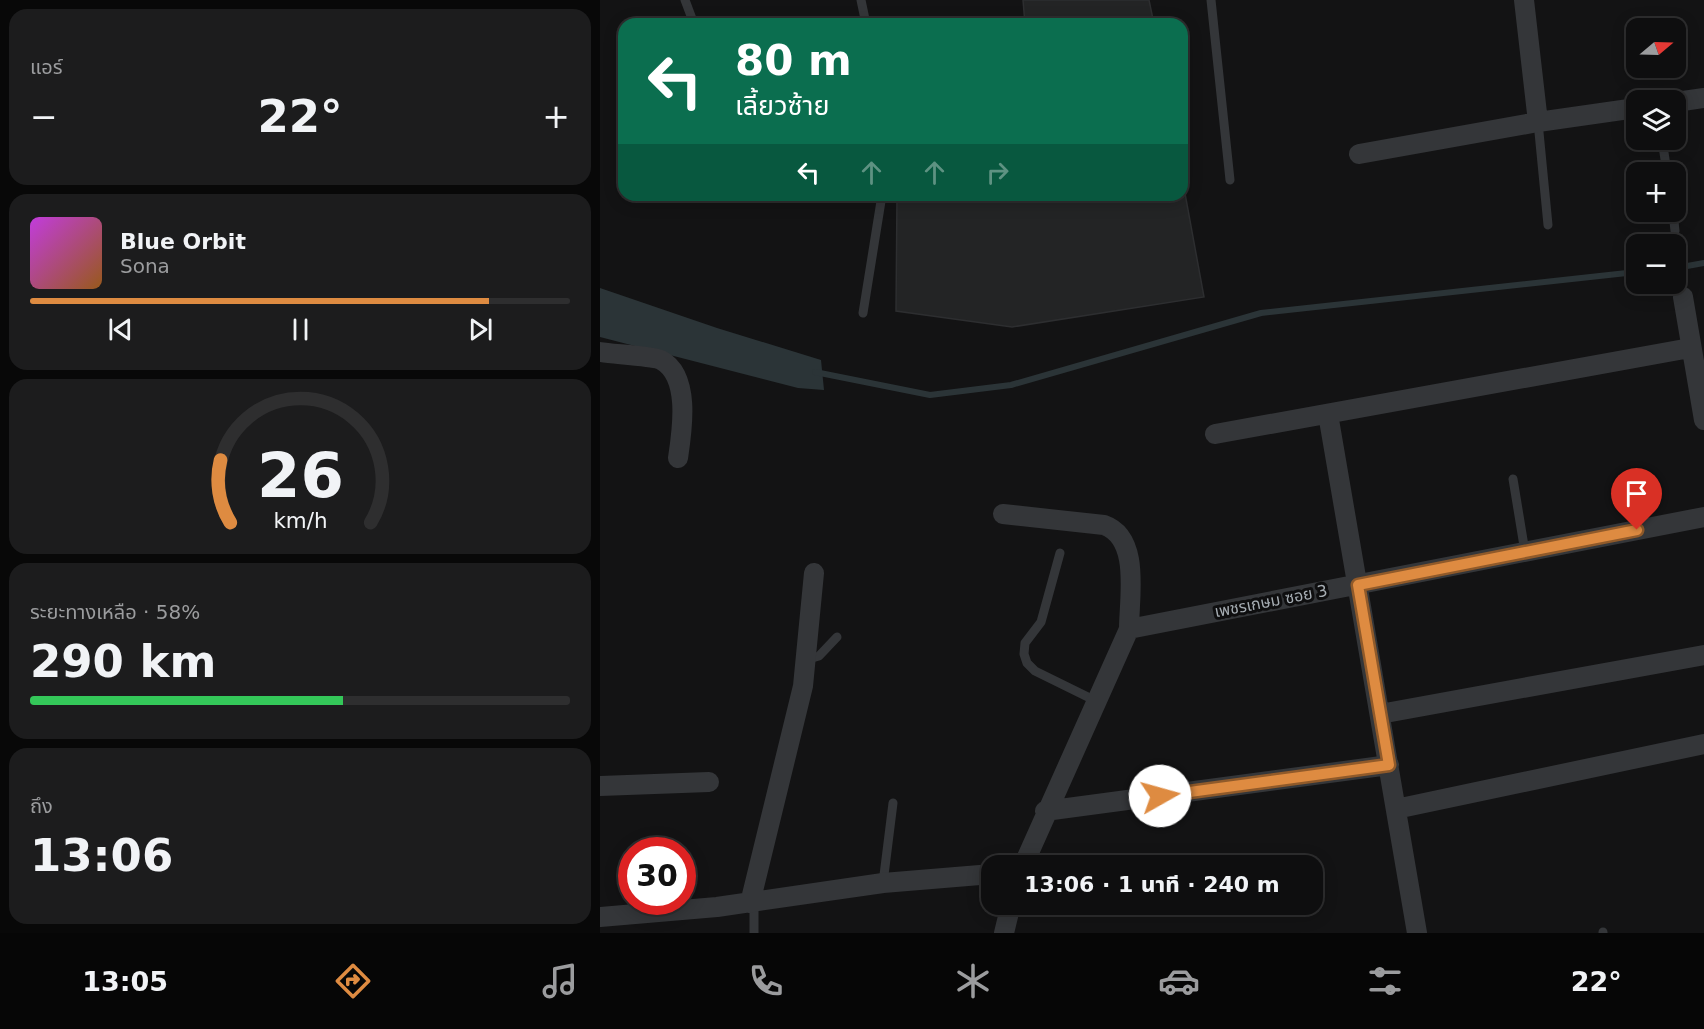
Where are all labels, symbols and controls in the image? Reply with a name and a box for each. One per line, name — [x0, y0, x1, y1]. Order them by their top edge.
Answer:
north arrow — [1626, 18, 1686, 78]
map controls — [1626, 18, 1686, 294]
text: 80 m — [735, 36, 852, 85]
icon: left — [636, 42, 714, 120]
text: แอร์ — [30, 55, 62, 79]
text: 22° — [257, 90, 343, 143]
text: เลี้ยวซ้าย — [735, 90, 829, 121]
button: layers — [1626, 90, 1686, 150]
text: − — [30, 97, 58, 136]
text: + — [542, 97, 570, 136]
icon: left — [792, 156, 825, 189]
icon: ahead — [855, 156, 888, 189]
icon: ahead — [918, 156, 951, 189]
icon: right — [981, 156, 1014, 189]
button: + — [1626, 162, 1686, 222]
text: Blue Orbit — [120, 229, 246, 254]
button: − — [1626, 234, 1686, 294]
text: Sona — [120, 254, 170, 278]
icon: previous — [104, 313, 137, 346]
icon: pause — [284, 313, 317, 346]
icon: next — [464, 313, 497, 346]
text: 26 — [257, 440, 343, 513]
pin — [1611, 468, 1662, 530]
icon: arrive — [1620, 477, 1653, 510]
text: km/h — [273, 509, 327, 534]
street label: เพชรเกษม ซอย 3 — [1213, 581, 1329, 621]
text: ระยะทางเหลือ · 58% — [30, 600, 200, 624]
text: 290 km — [30, 635, 216, 688]
position arrow — [1128, 764, 1192, 828]
text: ถึง — [30, 794, 53, 818]
text: 13:06 — [30, 829, 173, 882]
speed limit sign: 30 — [618, 837, 696, 915]
text: 13:06 · 1 นาที · 240 m — [1024, 872, 1280, 897]
icon: directions — [332, 960, 374, 1002]
icon: music — [539, 960, 581, 1002]
icon: phone — [745, 960, 787, 1002]
icon: climate — [952, 960, 994, 1002]
icon: car — [1158, 960, 1200, 1002]
icon: filters — [1364, 960, 1406, 1002]
text: 13:05 — [82, 966, 168, 997]
text: 22° — [1571, 966, 1622, 997]

